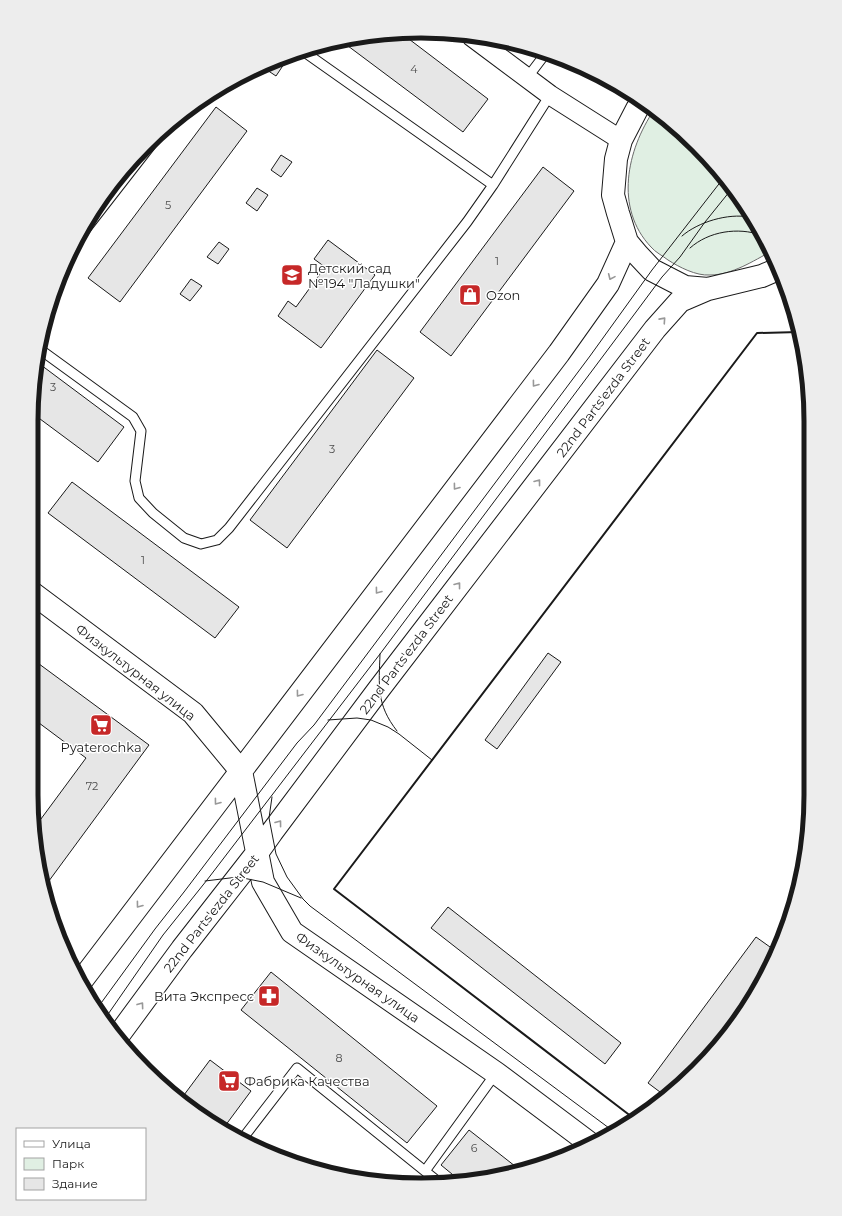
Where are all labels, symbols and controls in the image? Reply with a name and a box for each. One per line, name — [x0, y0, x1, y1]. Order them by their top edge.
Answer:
house number: 4 — [410, 62, 418, 76]
house number: 5 — [165, 198, 171, 212]
house number: 1 — [495, 254, 499, 268]
place label: Детский сад №194 "Ладушки" — [308, 260, 420, 291]
school or university icon: Детский сад №194 "Ладушки" — [279, 262, 305, 288]
one-way arrow — [608, 273, 616, 281]
shop icon: Ozon — [457, 282, 483, 308]
place label: Ozon — [486, 287, 520, 303]
one-way arrow — [658, 317, 665, 325]
street label: 22nd Parts'ezda Street — [553, 334, 653, 460]
one-way arrow — [533, 379, 540, 386]
house number: 3 — [50, 380, 56, 394]
house number: 3 — [329, 442, 335, 456]
one-way arrow — [533, 479, 540, 486]
one-way arrow — [454, 483, 461, 490]
house number: 1 — [141, 553, 145, 567]
one-way arrow — [454, 583, 461, 590]
one-way arrow — [375, 586, 382, 593]
street label: 22nd Parts'ezda Street — [356, 591, 456, 717]
street label: Физкультурная улица — [73, 620, 199, 724]
one-way arrow — [297, 690, 304, 697]
supermarket icon: Pyaterochka — [88, 712, 114, 738]
place label: Pyaterochka — [60, 739, 142, 755]
house number: 72 — [86, 779, 98, 793]
one-way arrow — [215, 797, 222, 804]
one-way arrow — [274, 820, 281, 827]
street label: 22nd Parts'ezda Street — [160, 851, 262, 975]
one-way arrow — [137, 901, 144, 908]
street label: Физкультурная улица — [293, 928, 423, 1026]
pharmacy icon: Вита Экспресс — [256, 983, 282, 1009]
place label: Вита Экспресс — [154, 988, 254, 1004]
one-way arrow — [136, 1002, 143, 1009]
house number: 8 — [335, 1051, 343, 1065]
supermarket icon: Фабрика Качества — [216, 1068, 242, 1094]
place label: Фабрика Качества — [244, 1073, 369, 1089]
legend — [16, 1128, 146, 1200]
text: Улица — [52, 1136, 91, 1151]
house number: 6 — [471, 1141, 478, 1155]
text: Парк — [52, 1156, 84, 1171]
text: Здание — [52, 1176, 98, 1191]

